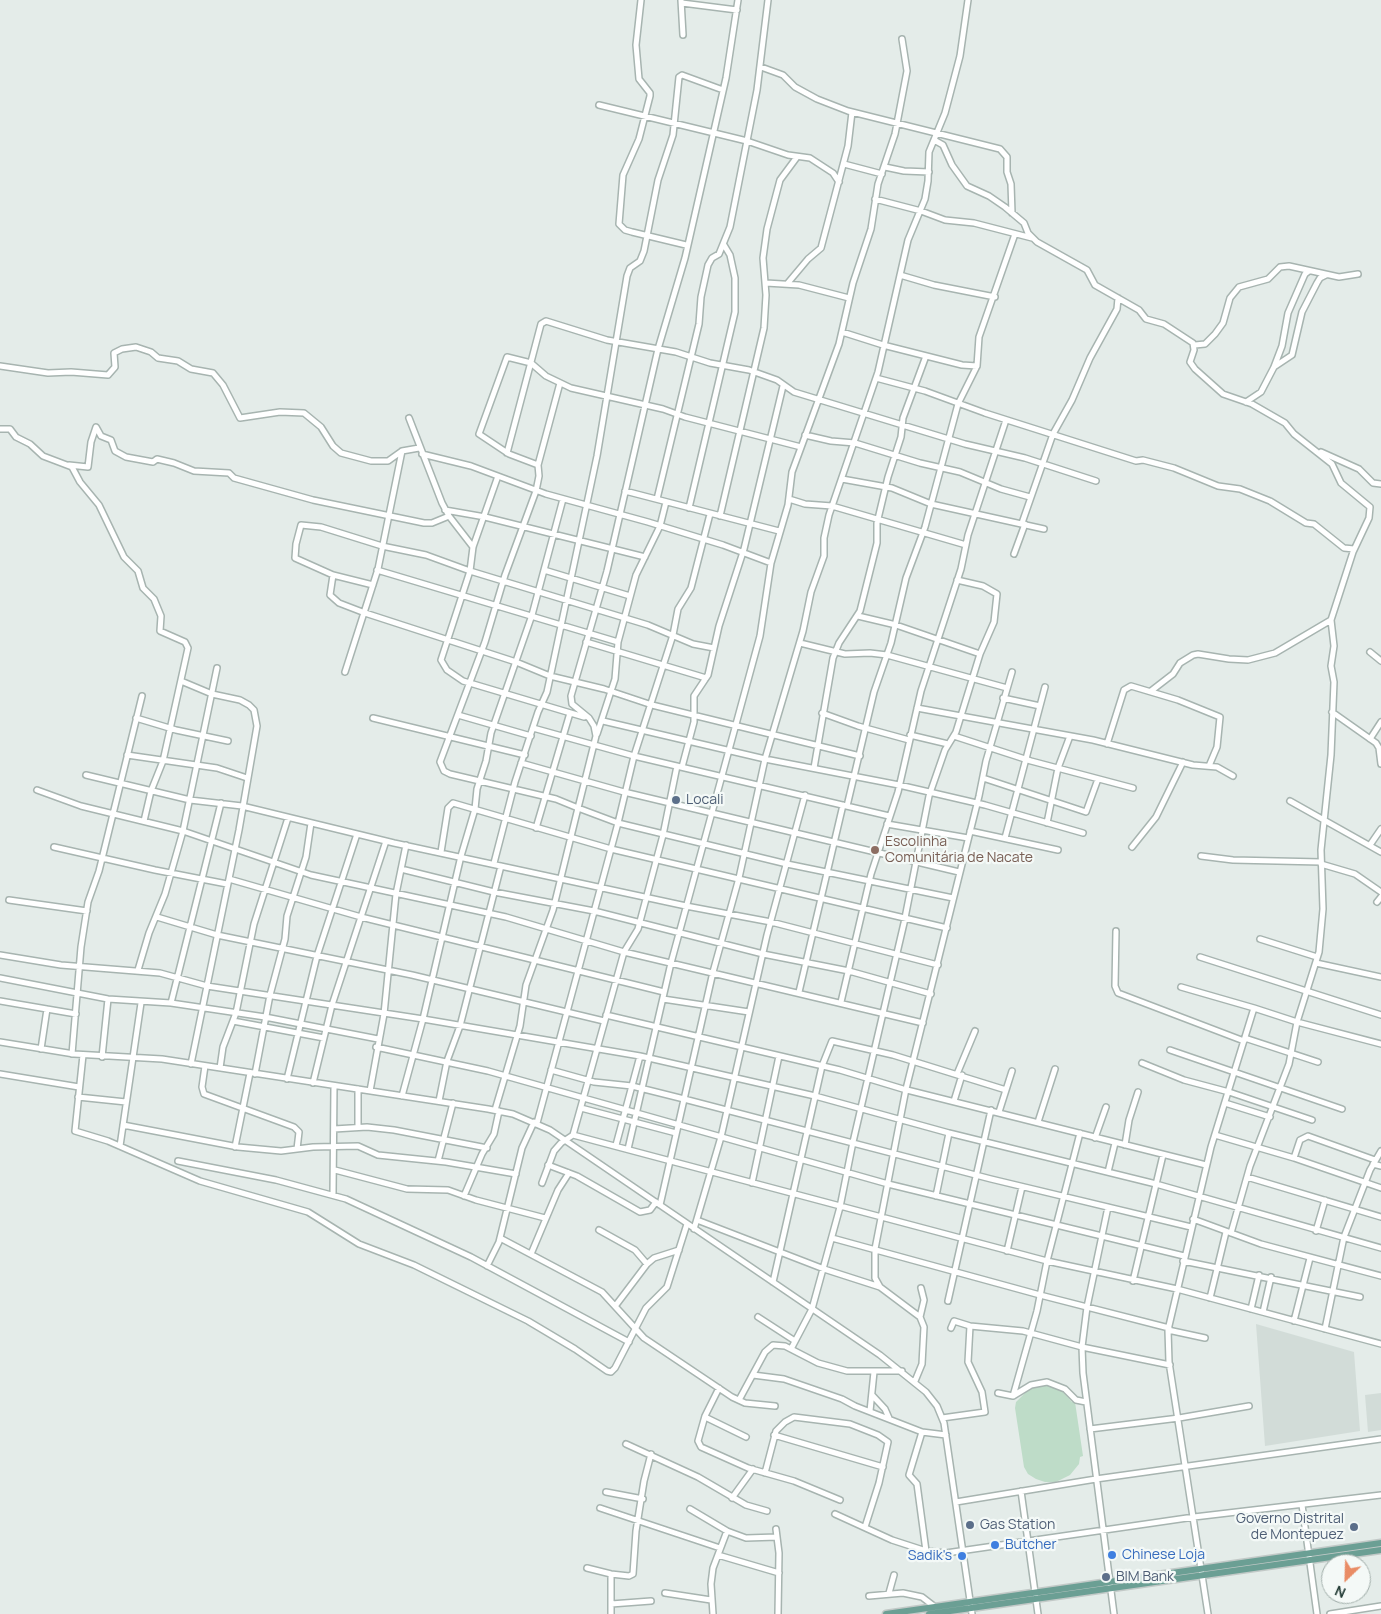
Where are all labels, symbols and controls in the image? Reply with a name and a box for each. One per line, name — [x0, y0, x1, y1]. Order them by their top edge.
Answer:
place label: Locali — [686, 792, 723, 808]
marker: Locali — [670, 794, 682, 806]
place label: Escolinha Comunitária de Nacate — [885, 834, 1033, 866]
marker: Escolinha Comunitária de Nacate — [869, 844, 881, 856]
place label: Governo Distrital de Montepuez — [1236, 1511, 1344, 1544]
place label: Gas Station — [980, 1517, 1055, 1533]
marker: Gas Station — [964, 1519, 976, 1531]
marker: Governo Distrital de Montepuez — [1348, 1521, 1360, 1533]
place label: Butcher — [1005, 1537, 1057, 1553]
marker: Butcher — [989, 1539, 1001, 1551]
place label: Chinese Loja — [1122, 1547, 1205, 1563]
place label: Sadik's — [908, 1548, 952, 1564]
marker: Chinese Loja — [1106, 1549, 1118, 1561]
marker: Sadik's — [956, 1550, 968, 1562]
north arrow — [1321, 1554, 1371, 1604]
place label: BIM Bank — [1116, 1569, 1174, 1585]
marker: BIM Bank — [1100, 1571, 1112, 1583]
text: N — [1332, 1582, 1349, 1603]

